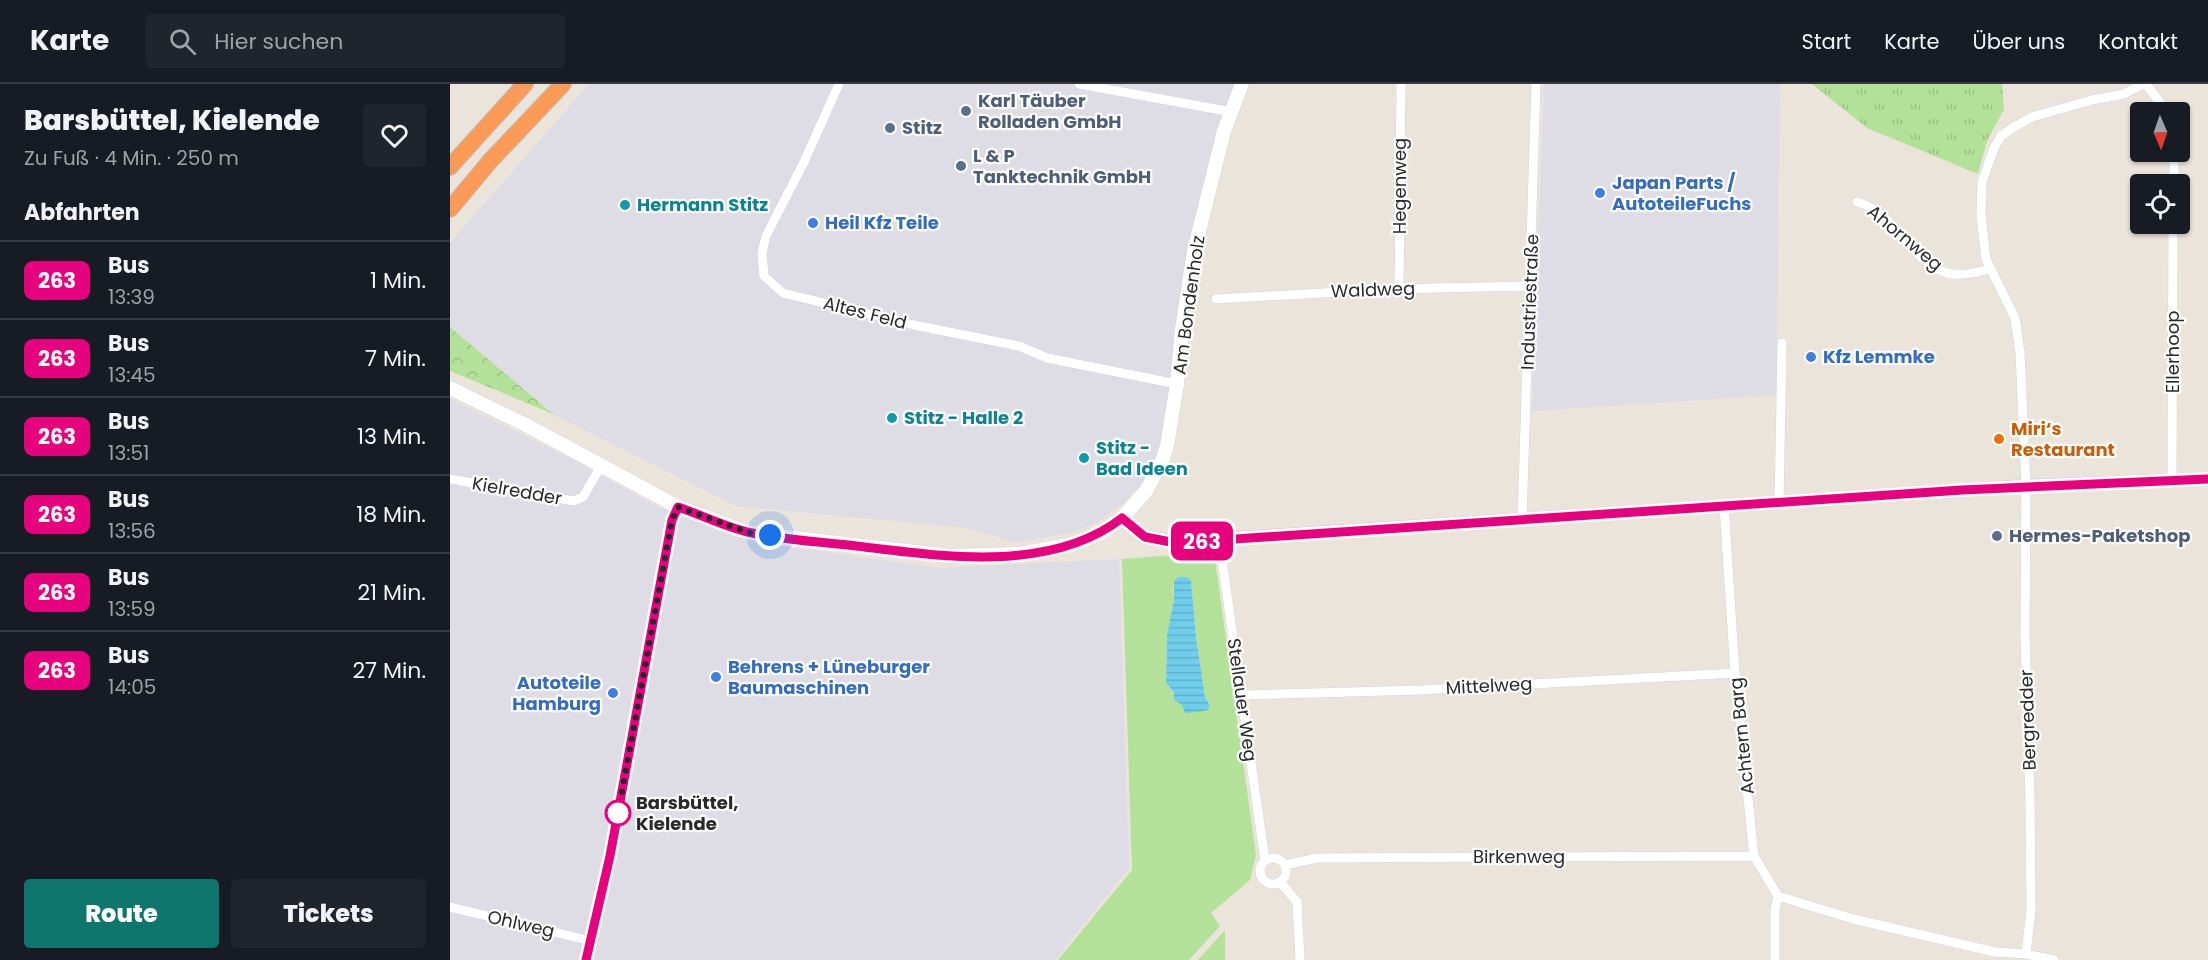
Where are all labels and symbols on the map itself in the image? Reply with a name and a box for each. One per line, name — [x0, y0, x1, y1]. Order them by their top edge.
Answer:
place label: Karl Täuber Rolladen GmbH — [978, 88, 1121, 134]
north arrow — [2130, 102, 2190, 162]
marker: Karl Täuber Rolladen GmbH — [959, 104, 973, 118]
place label: Stitz — [902, 115, 942, 140]
marker: Stitz — [883, 121, 897, 135]
street label: Hegenweg — [1387, 138, 1412, 234]
place label: L & P Tanktechnik GmbH — [973, 143, 1151, 189]
marker: L & P Tanktechnik GmbH — [954, 159, 968, 173]
place label: Japan Parts / AutoteileFuchs — [1612, 170, 1751, 216]
marker: Japan Parts / AutoteileFuchs — [1593, 186, 1607, 200]
place label: Hermann Stitz — [637, 192, 768, 217]
marker: Hermann Stitz — [618, 198, 632, 212]
street label: Ahornweg — [1862, 199, 1948, 277]
place label: Heil Kfz Teile — [825, 210, 939, 235]
marker: Heil Kfz Teile — [806, 216, 820, 230]
street label: Am Bondenholz — [1166, 234, 1211, 376]
street label: Industriestraße — [1515, 234, 1544, 370]
street label: Waldweg — [1330, 276, 1416, 303]
street label: Altes Feld — [821, 290, 910, 335]
street label: Ellerhoop — [2160, 311, 2185, 393]
place label: Kfz Lemmke — [1823, 344, 1935, 369]
marker: Kfz Lemmke — [1804, 350, 1818, 364]
place label: Stitz - Halle 2 — [904, 405, 1023, 430]
marker: Stitz - Halle 2 — [885, 411, 899, 425]
place label: Miri‘s Restaurant — [2011, 416, 2115, 462]
marker: Miri‘s Restaurant — [1992, 432, 2006, 446]
place label: Stitz - Bad Ideen — [1096, 435, 1188, 481]
marker: Stitz - Bad Ideen — [1077, 451, 1091, 465]
street label: Kielredder — [470, 470, 564, 511]
your location — [755, 520, 785, 550]
line badge: 263 — [1168, 522, 1236, 560]
place label: Hermes-Paketshop — [2009, 523, 2190, 548]
marker: Hermes-Paketshop — [1990, 529, 2004, 543]
street label: Stellauer Weg — [1221, 637, 1264, 763]
place label: Behrens + Lüneburger Baumaschinen — [728, 654, 930, 700]
street label: Bergredder — [2013, 669, 2042, 771]
place label: Autoteile Hamburg — [512, 670, 601, 716]
marker: Behrens + Lüneburger Baumaschinen — [709, 670, 723, 684]
street label: Mittelweg — [1445, 671, 1533, 700]
street label: Achtern Barg — [1723, 676, 1760, 796]
marker: Autoteile Hamburg — [606, 686, 620, 700]
place label: Barsbüttel, Kielende — [636, 790, 738, 836]
marker: Barsbüttel, Kielende — [605, 800, 631, 826]
street label: Birkenweg — [1473, 844, 1565, 869]
street label: Ohlweg — [485, 904, 557, 943]

